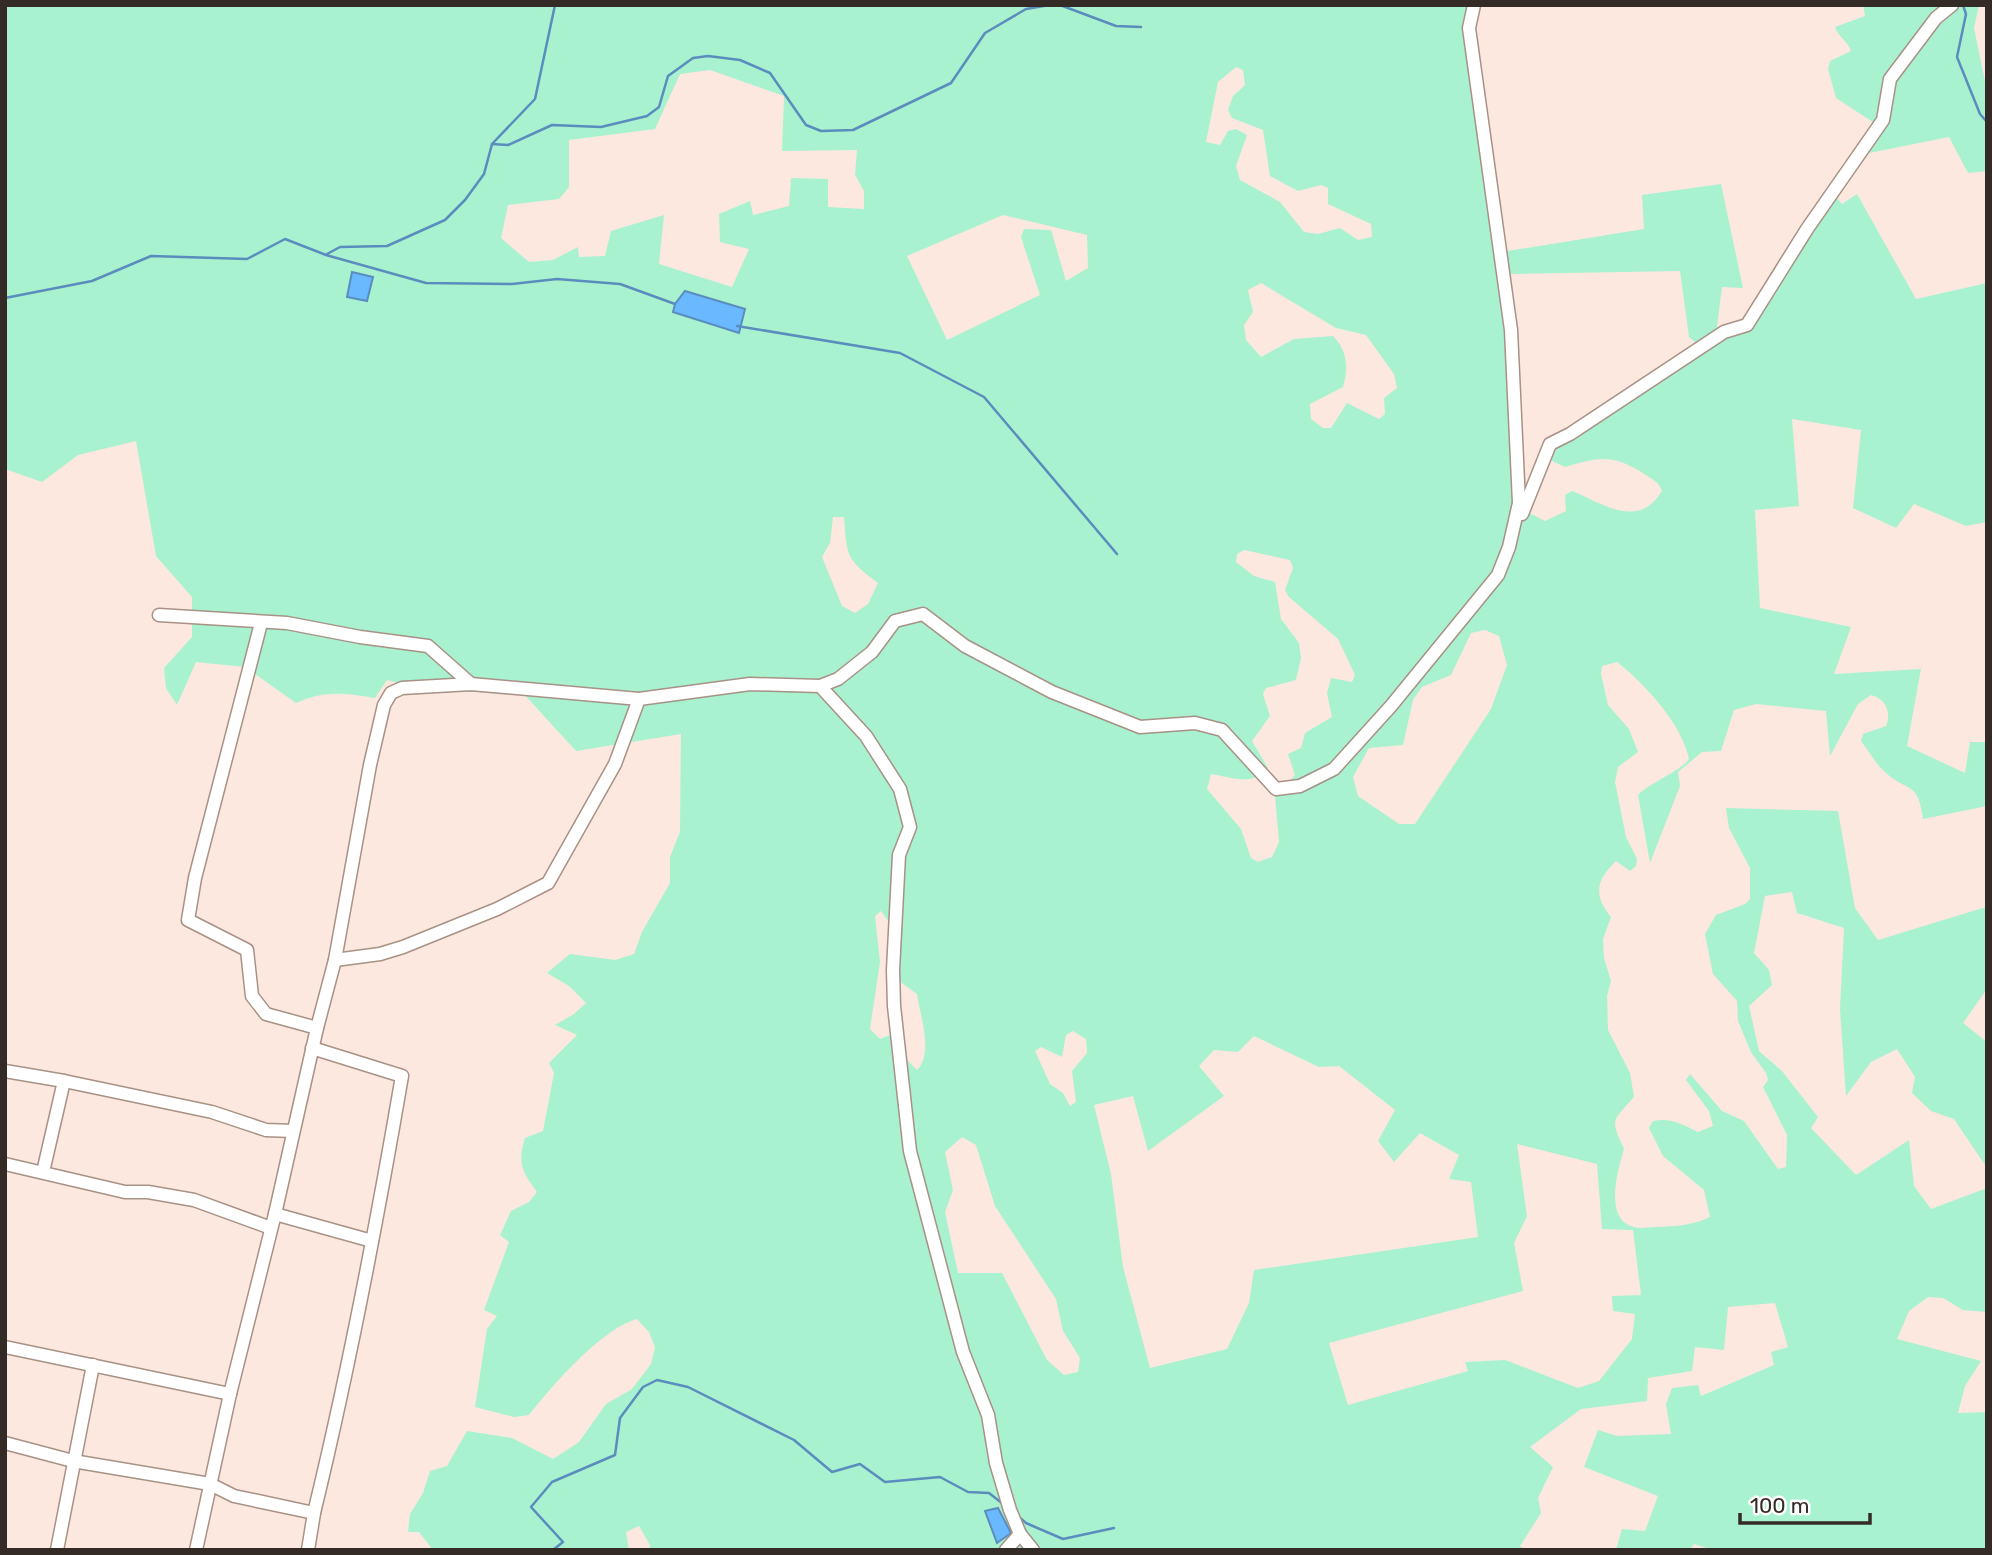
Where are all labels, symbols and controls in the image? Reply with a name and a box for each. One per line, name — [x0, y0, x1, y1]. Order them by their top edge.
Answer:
scale bar — [1740, 1482, 1870, 1526]
text: 100 m — [1750, 1493, 1809, 1518]

